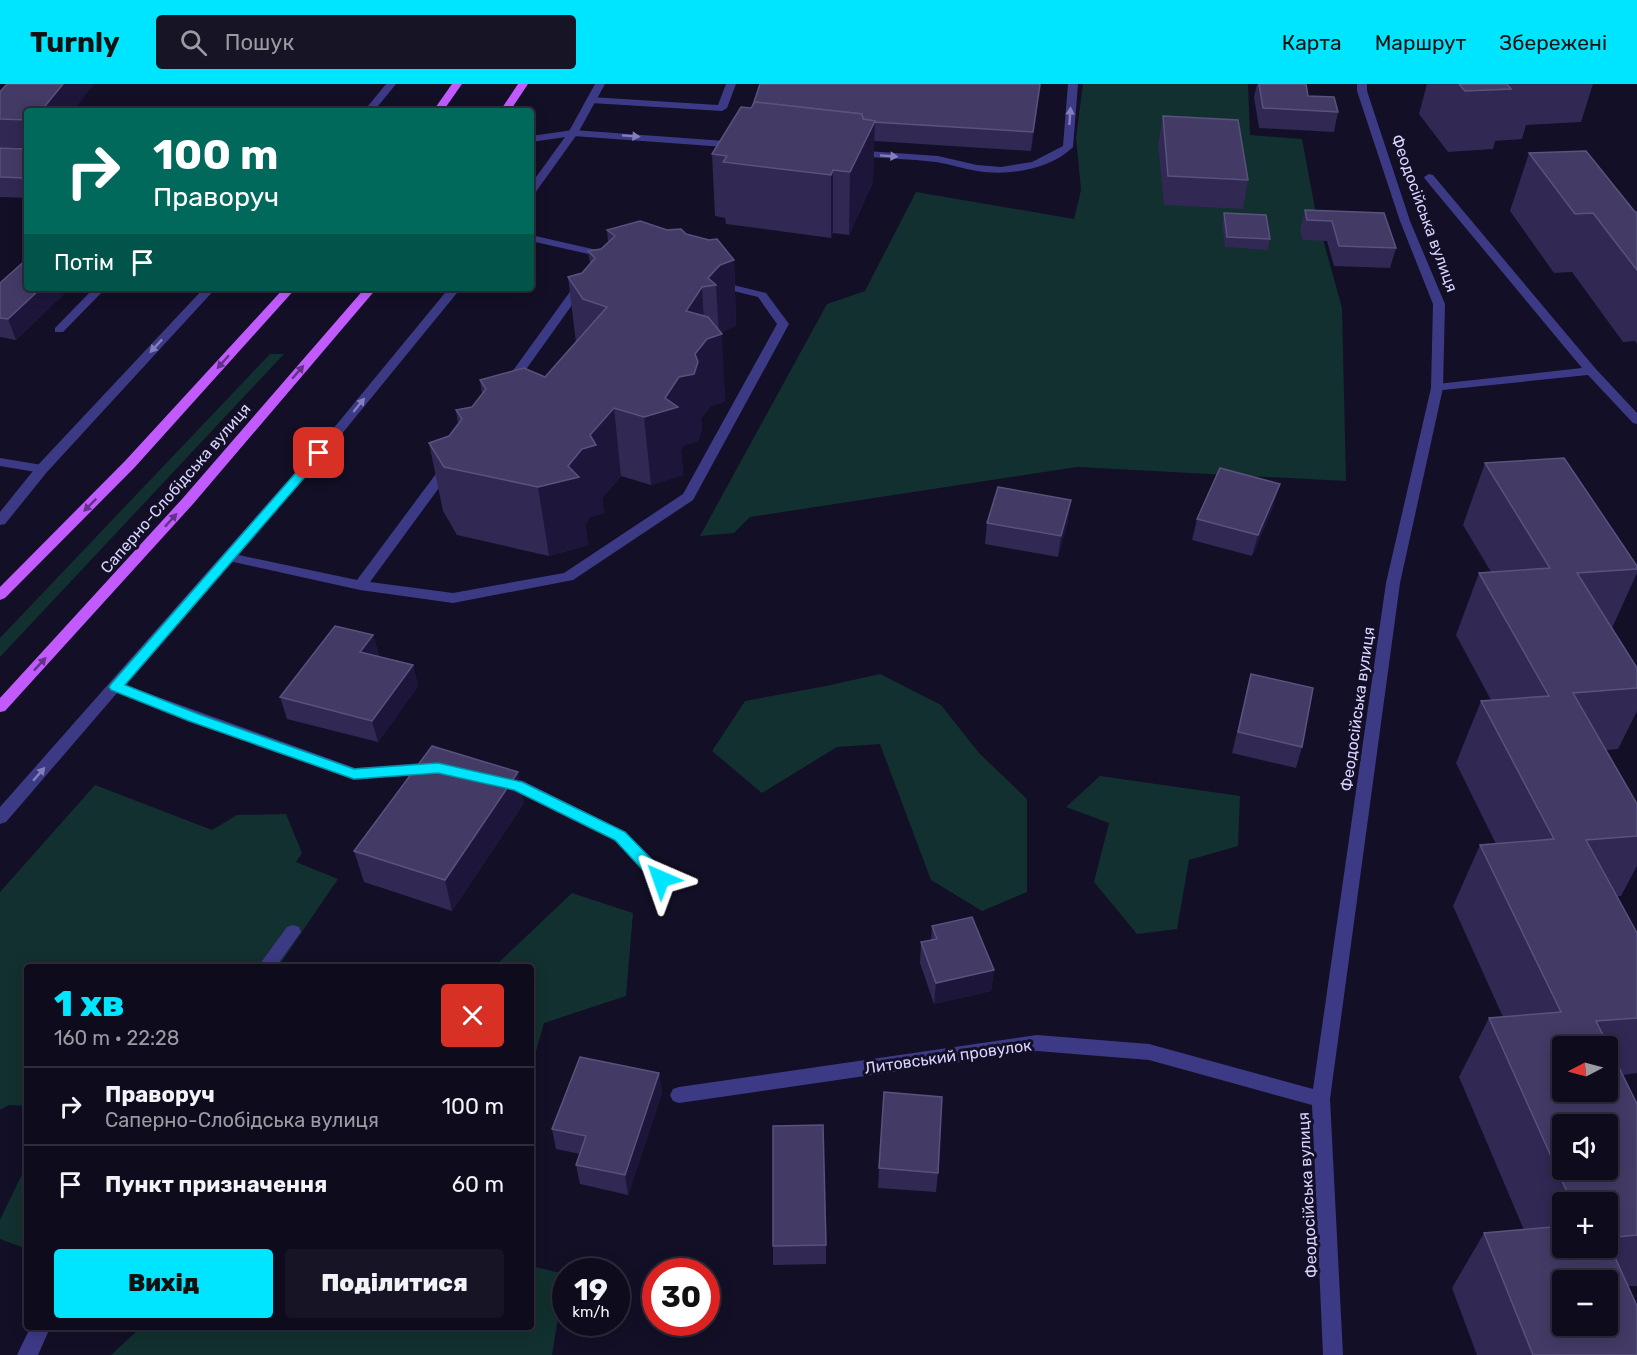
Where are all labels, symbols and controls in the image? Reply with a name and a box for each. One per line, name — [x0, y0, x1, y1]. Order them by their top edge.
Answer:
search box — [156, 15, 576, 69]
text: Turnly — [30, 26, 120, 59]
icon: search — [177, 26, 210, 59]
text: Пошук — [225, 29, 294, 56]
text: Карта — [1282, 30, 1342, 55]
text: Маршрут — [1375, 30, 1466, 55]
text: Збережені — [1499, 30, 1607, 55]
one-way arrow — [1066, 106, 1075, 125]
text: 100 m — [153, 130, 278, 180]
icon: right — [54, 132, 132, 210]
one-way arrow — [622, 132, 641, 141]
street label: Феодосійська вулиця — [1387, 132, 1462, 294]
one-way arrow — [879, 151, 898, 161]
text: Праворуч — [153, 181, 279, 213]
icon: arrive — [126, 246, 159, 279]
text: Потім — [54, 249, 114, 276]
one-way arrow — [149, 338, 163, 353]
one-way arrow — [216, 355, 230, 370]
one-way arrow — [291, 365, 304, 380]
one-way arrow — [352, 398, 365, 413]
street label: Саперно-Слобідська вулиця — [96, 399, 254, 577]
pin — [293, 427, 344, 478]
icon: arrive — [302, 436, 335, 469]
one-way arrow — [83, 497, 97, 511]
one-way arrow — [164, 513, 177, 528]
street label: Феодосійська вулиця — [1337, 625, 1378, 793]
one-way arrow — [33, 657, 47, 672]
one-way arrow — [32, 767, 45, 782]
position arrow — [629, 847, 693, 911]
text: 1 хв — [54, 982, 125, 1025]
button: close — [441, 984, 504, 1047]
text: 160 m · 22:28 — [54, 1026, 179, 1050]
street label: Литовський провулок — [863, 1035, 1033, 1078]
north arrow — [1552, 1036, 1618, 1102]
map controls — [1552, 1036, 1618, 1336]
text: Праворуч — [105, 1081, 215, 1108]
icon: right — [54, 1090, 87, 1123]
text: 100 m — [442, 1093, 504, 1120]
text: Саперно-Слобідська вулиця — [105, 1108, 379, 1132]
street label: Феодосійська вулиця — [1294, 1112, 1321, 1278]
button: sound — [1552, 1114, 1618, 1180]
icon: arrive — [54, 1168, 87, 1201]
text: Пункт призначення — [105, 1171, 327, 1198]
text: 60 m — [452, 1171, 504, 1198]
button: + — [1552, 1192, 1618, 1258]
button: Вихід — [54, 1249, 273, 1318]
button: Поділитися — [285, 1249, 504, 1318]
speed limit sign: 30 — [642, 1258, 720, 1336]
button: − — [1552, 1270, 1618, 1336]
text: 19 — [574, 1272, 608, 1308]
text: km/h — [572, 1303, 610, 1321]

